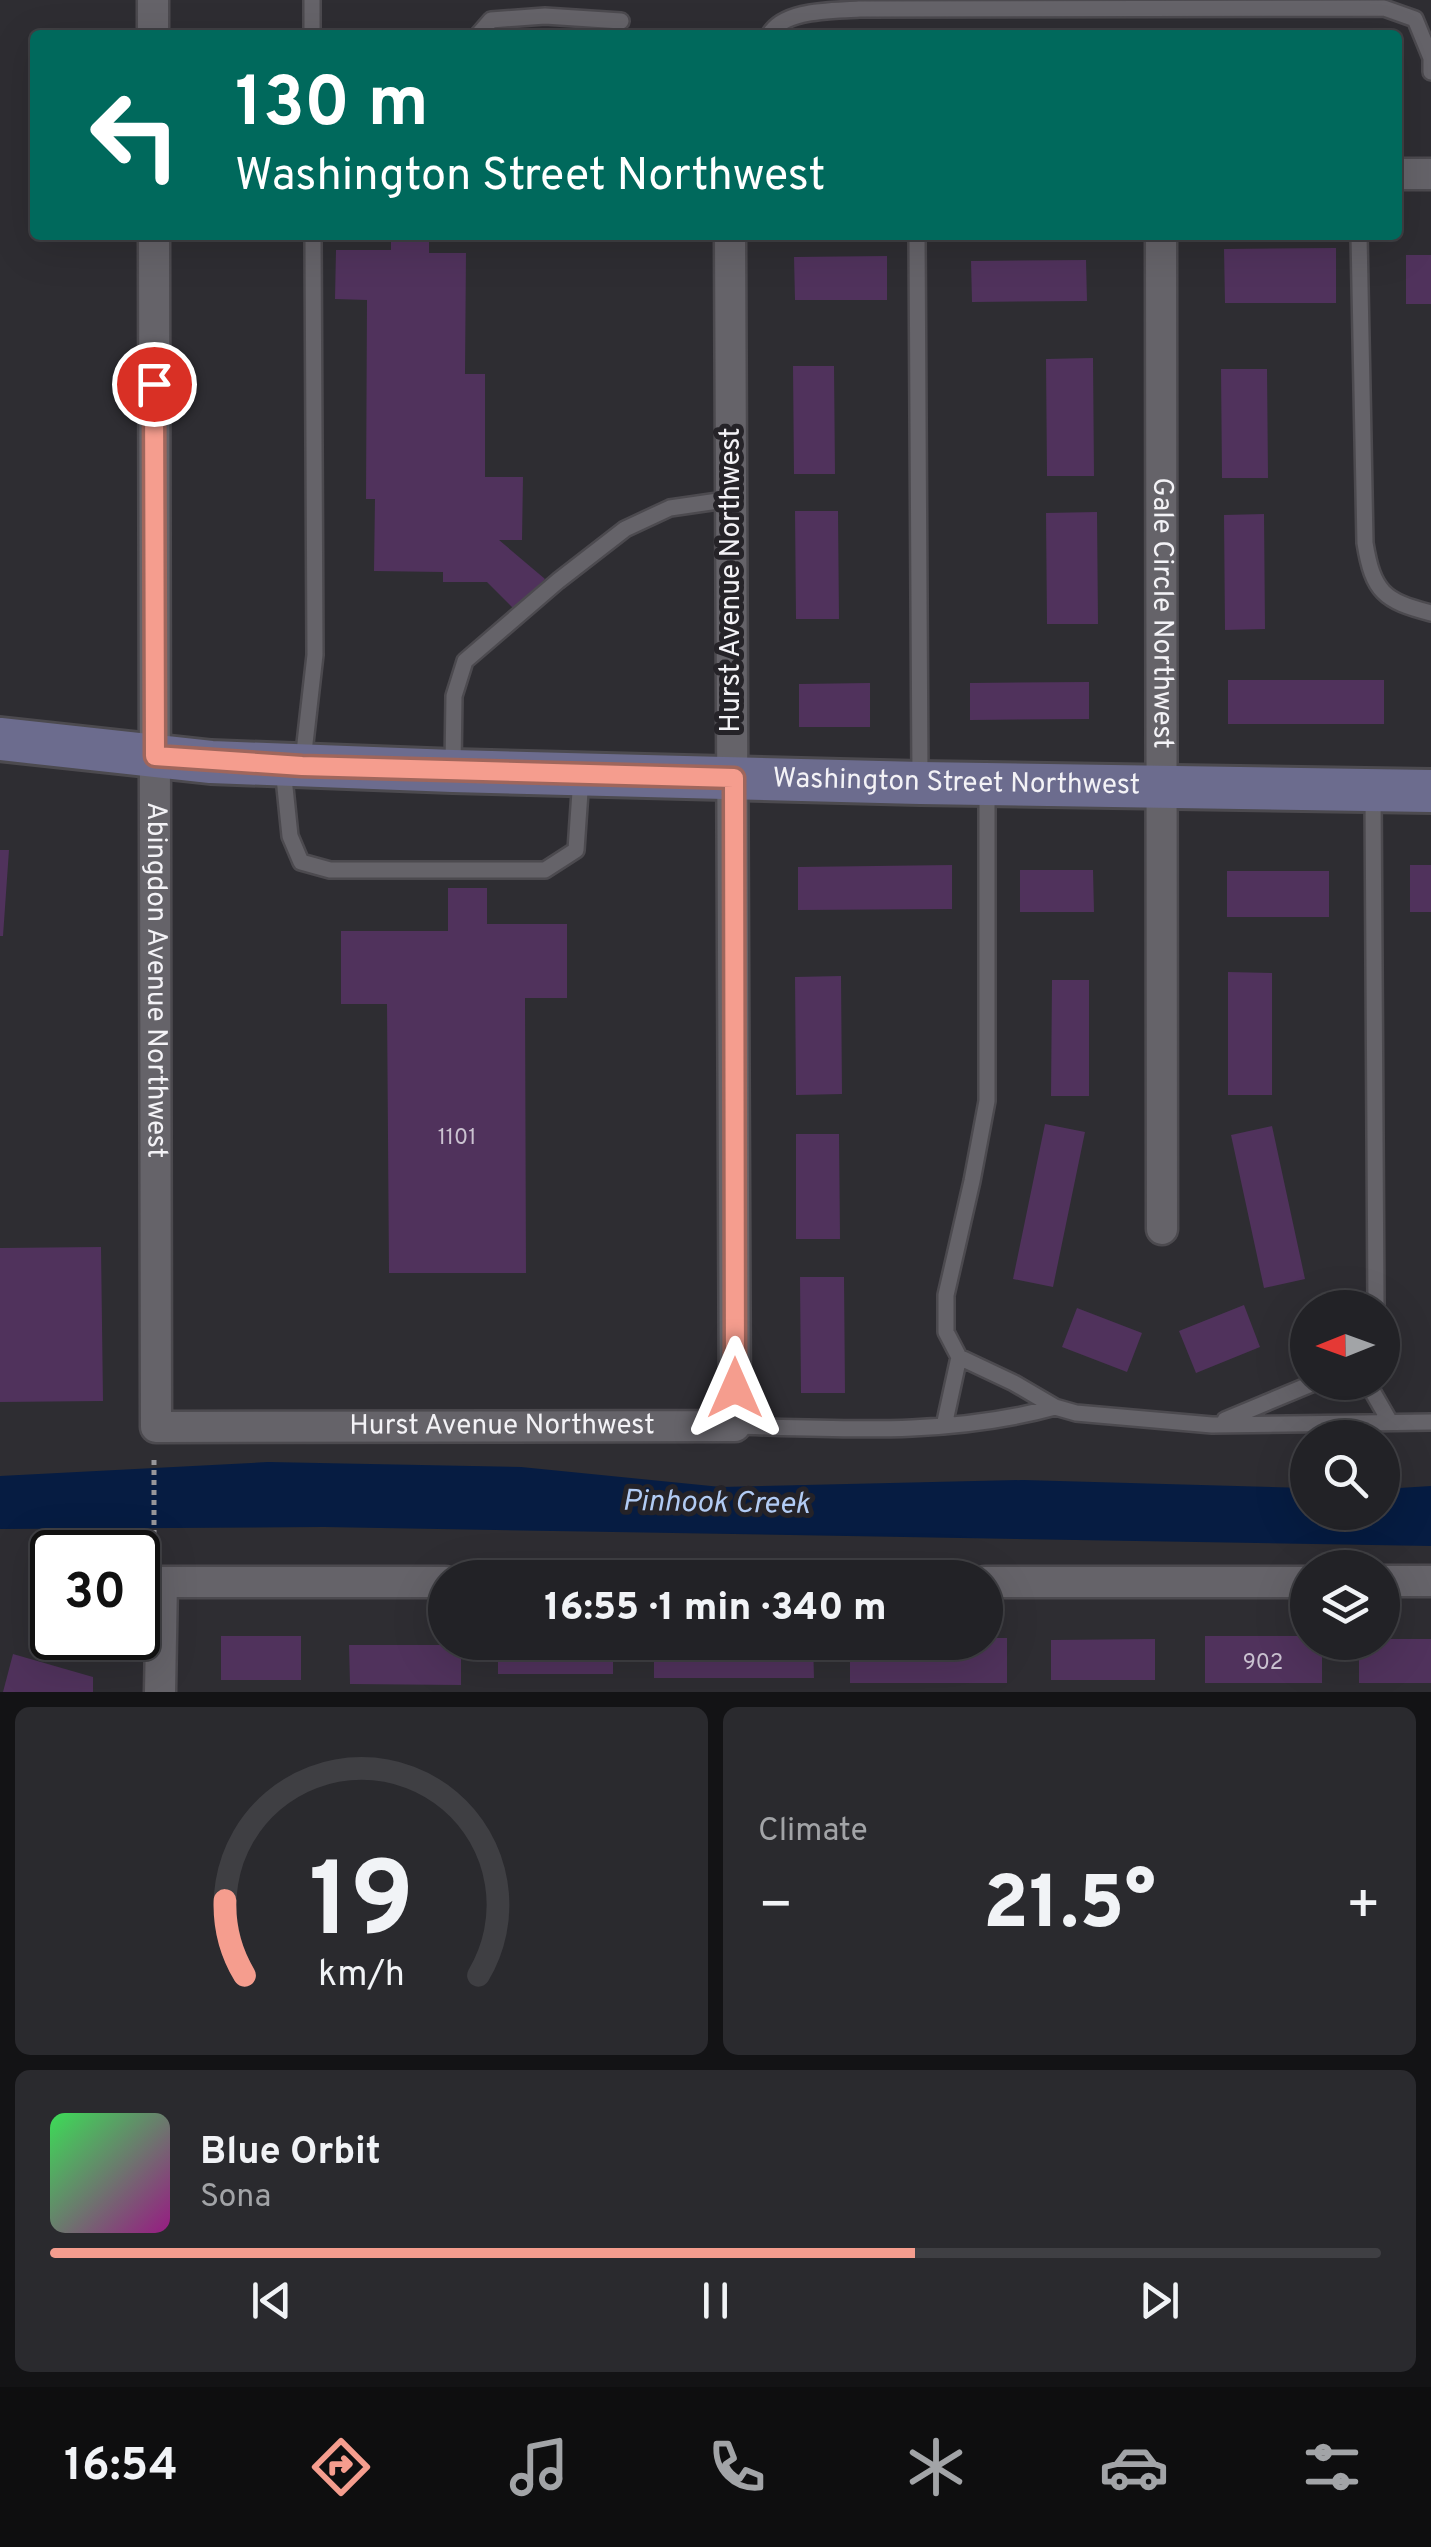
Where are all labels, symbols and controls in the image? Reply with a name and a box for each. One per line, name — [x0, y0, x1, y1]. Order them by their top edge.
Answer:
text: 130 m — [235, 62, 429, 151]
icon: left — [70, 70, 200, 200]
text: Washington Street Northwest — [235, 149, 826, 206]
pin — [112, 342, 197, 427]
icon: arrive — [127, 357, 182, 412]
street label: Hurst Avenue Northwest — [714, 427, 750, 733]
street label: Gale Circle Northwest — [1143, 477, 1180, 749]
street label: Washington Street Northwest — [772, 761, 1141, 804]
street label: Abingdon Avenue Northwest — [137, 802, 174, 1158]
house number: 1101 — [438, 1125, 476, 1152]
north arrow — [1290, 1290, 1400, 1400]
map controls — [1290, 1290, 1400, 1660]
position arrow — [683, 1336, 787, 1440]
street label: Hurst Avenue Northwest — [349, 1408, 655, 1445]
button: search — [1290, 1420, 1400, 1530]
water label: Pinhook Creek — [622, 1484, 811, 1524]
speed limit sign: 30 — [30, 1530, 160, 1660]
button: layers — [1290, 1550, 1400, 1660]
text: 16:55 · 1 min · 340 m — [544, 1585, 887, 1634]
house number: 902 — [1243, 1650, 1283, 1677]
text: Climate — [758, 1812, 868, 1852]
text: 19 — [309, 1841, 414, 1973]
text: 21.5° — [983, 1860, 1156, 1955]
text: − — [758, 1873, 793, 1943]
text: + — [1346, 1873, 1381, 1943]
text: km/h — [318, 1953, 405, 1999]
text: Blue Orbit — [200, 2129, 381, 2178]
text: Sona — [200, 2178, 271, 2218]
icon: previous — [244, 2273, 299, 2328]
icon: pause — [688, 2273, 743, 2328]
icon: next — [1132, 2273, 1187, 2328]
icon: directions — [306, 2432, 376, 2502]
icon: music — [504, 2432, 574, 2502]
icon: phone — [702, 2432, 772, 2502]
icon: climate — [901, 2432, 971, 2502]
icon: car — [1099, 2432, 1169, 2502]
icon: filters — [1297, 2432, 1367, 2502]
text: 16:54 — [64, 2439, 178, 2496]

